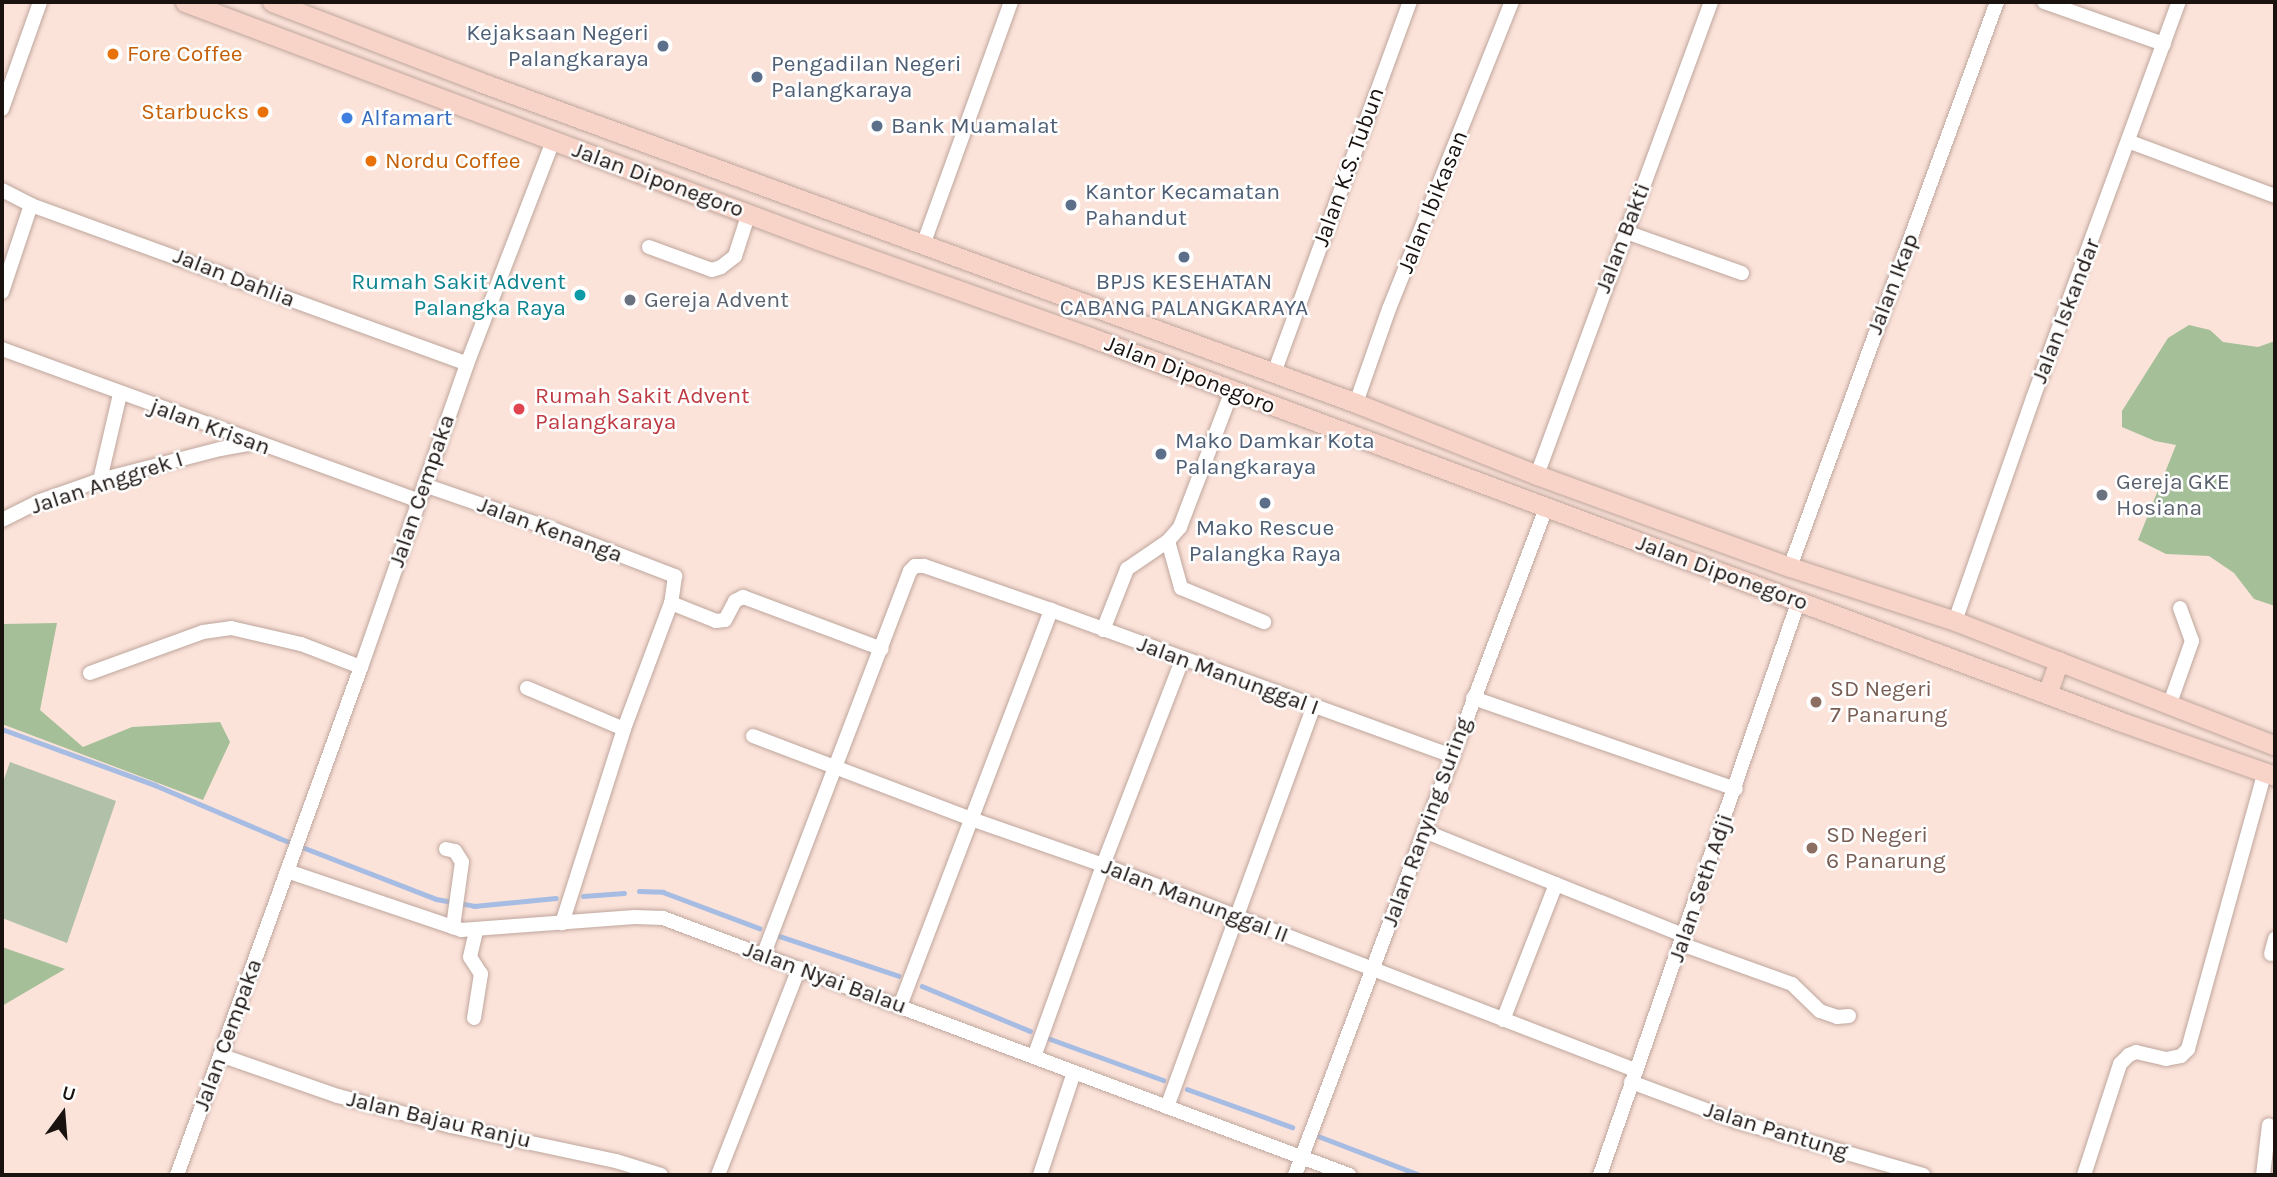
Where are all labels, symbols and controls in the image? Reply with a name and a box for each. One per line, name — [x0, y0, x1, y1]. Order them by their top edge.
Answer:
place label: Kejaksaan Negeri Palangkaraya — [466, 19, 649, 73]
marker: Kejaksaan Negeri Palangkaraya — [655, 38, 671, 54]
place label: Fore Coffee — [127, 40, 243, 68]
marker: Fore Coffee — [105, 46, 121, 62]
place label: Pengadilan Negeri Palangkaraya — [771, 50, 961, 104]
marker: Pengadilan Negeri Palangkaraya — [749, 69, 765, 85]
street label: Jalan K.S. Tubun — [1307, 84, 1391, 250]
place label: Starbucks — [141, 98, 249, 126]
marker: Starbucks — [255, 104, 271, 120]
place label: Alfamart — [361, 104, 452, 132]
marker: Alfamart — [339, 110, 355, 126]
place label: Bank Muamalat — [891, 112, 1058, 140]
marker: Bank Muamalat — [869, 118, 885, 134]
street label: Jalan Ibikasan — [1392, 127, 1474, 277]
street label: Jalan Diponegoro — [568, 136, 748, 224]
place label: Nordu Coffee — [385, 147, 521, 175]
marker: Nordu Coffee — [363, 153, 379, 169]
place label: Kantor Kecamatan Pahandut — [1085, 178, 1280, 232]
street label: Jalan Bakti — [1589, 179, 1657, 297]
marker: Kantor Kecamatan Pahandut — [1063, 197, 1079, 213]
street label: Jalan Ikap — [1861, 230, 1925, 338]
street label: Jalan Iskandar — [2026, 235, 2106, 387]
street label: Jalan Dahlia — [169, 242, 299, 314]
marker: BPJS KESEHATAN CABANG PALANGKARAYA — [1176, 249, 1192, 265]
place label: Rumah Sakit Advent Palangka Raya — [351, 268, 566, 322]
place label: BPJS KESEHATAN CABANG PALANGKARAYA — [1060, 268, 1308, 322]
place label: Gereja Advent — [644, 286, 789, 314]
marker: Rumah Sakit Advent Palangka Raya — [572, 287, 588, 303]
marker: Gereja Advent — [622, 292, 638, 308]
street label: Jalan Diponegoro — [1101, 330, 1279, 420]
place label: Rumah Sakit Advent Palangkaraya — [535, 382, 750, 436]
street label: jalan Krisan — [146, 392, 274, 462]
marker: Rumah Sakit Advent Palangkaraya — [509, 399, 529, 419]
street label: Jalan Cempaka — [383, 411, 461, 571]
place label: Mako Damkar Kota Palangkaraya — [1175, 427, 1375, 481]
street label: Jalan Anggrek I — [27, 445, 187, 521]
marker: Mako Damkar Kota Palangkaraya — [1153, 446, 1169, 462]
place label: Gereja GKE Hosiana — [2116, 468, 2230, 522]
marker: Gereja GKE Hosiana — [2094, 487, 2110, 503]
street label: Jalan Kenanga — [474, 491, 626, 569]
marker: Mako Rescue Palangka Raya — [1257, 495, 1273, 511]
place label: Mako Rescue Palangka Raya — [1189, 514, 1341, 568]
street label: Jalan Diponegoro — [1632, 529, 1812, 617]
street label: Jalan Manunggal I — [1133, 630, 1323, 722]
place label: SD Negeri 7 Panarung — [1830, 675, 1947, 729]
marker: SD Negeri 7 Panarung — [1808, 694, 1824, 710]
street label: Jalan Ranying Suring — [1376, 714, 1478, 930]
street label: Jalan Seth Adji — [1663, 810, 1739, 966]
place label: SD Negeri 6 Panarung — [1826, 821, 1946, 875]
marker: SD Negeri 6 Panarung — [1804, 840, 1820, 856]
street label: Jalan Manunggal II — [1098, 853, 1292, 949]
street label: Jalan Nyai Balau — [740, 936, 910, 1020]
street label: Jalan Cempaka — [188, 955, 268, 1115]
north arrow — [28, 1079, 98, 1149]
text: U — [59, 1081, 78, 1106]
street label: Jalan Bajau Ranju — [344, 1085, 534, 1155]
street label: Jalan Pantung — [1701, 1096, 1851, 1166]

